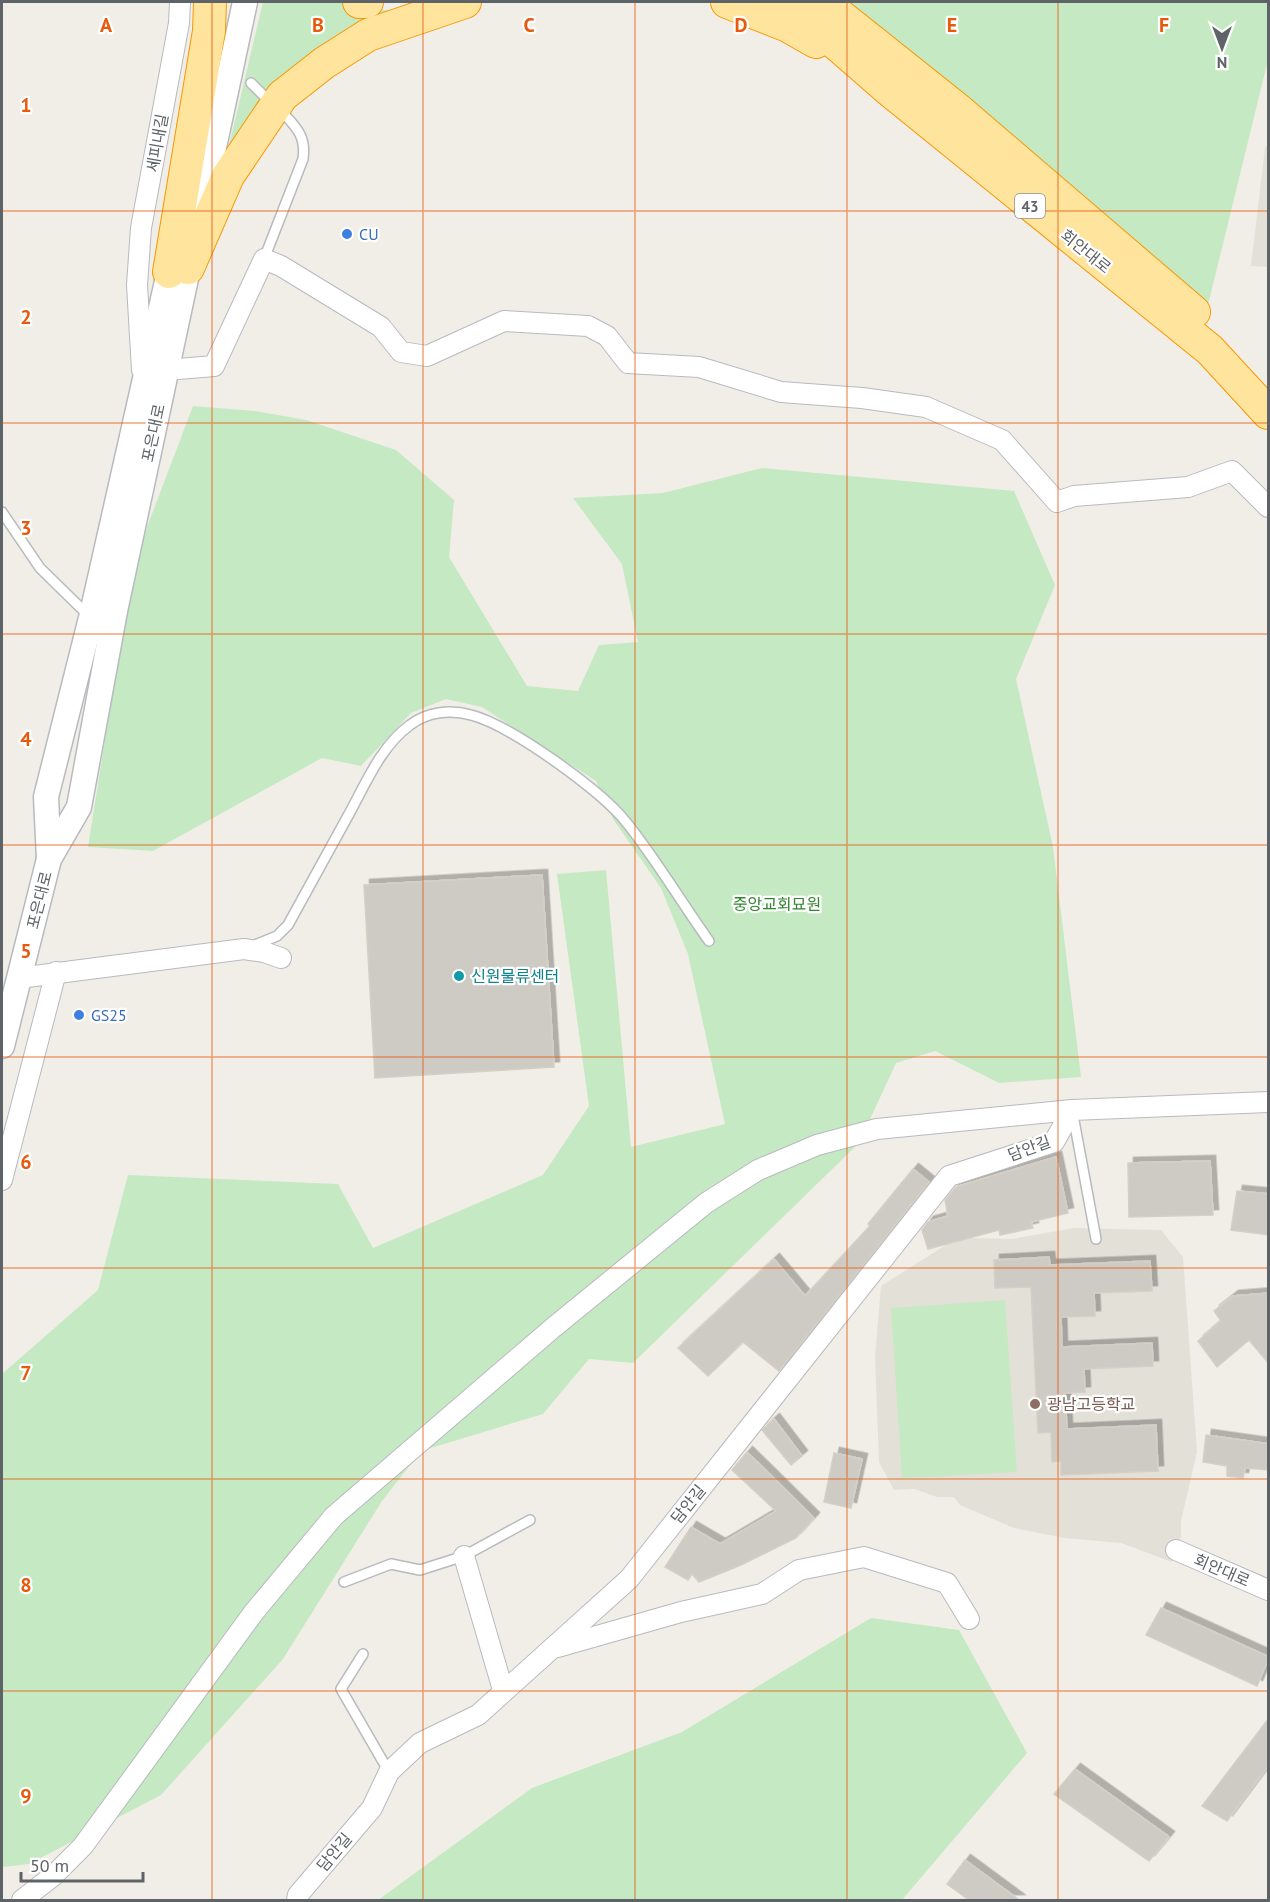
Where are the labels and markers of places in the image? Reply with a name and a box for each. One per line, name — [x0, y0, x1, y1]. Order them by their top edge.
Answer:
place label: CU — [359, 224, 379, 244]
marker: CU — [340, 227, 354, 241]
place label: 신원물류센터 — [471, 966, 559, 986]
marker: 신원물류센터 — [452, 969, 466, 983]
place label: GS25 — [91, 1005, 127, 1025]
marker: GS25 — [72, 1008, 86, 1022]
place label: 광남고등학교 — [1047, 1394, 1135, 1414]
marker: 광남고등학교 — [1028, 1397, 1042, 1411]

